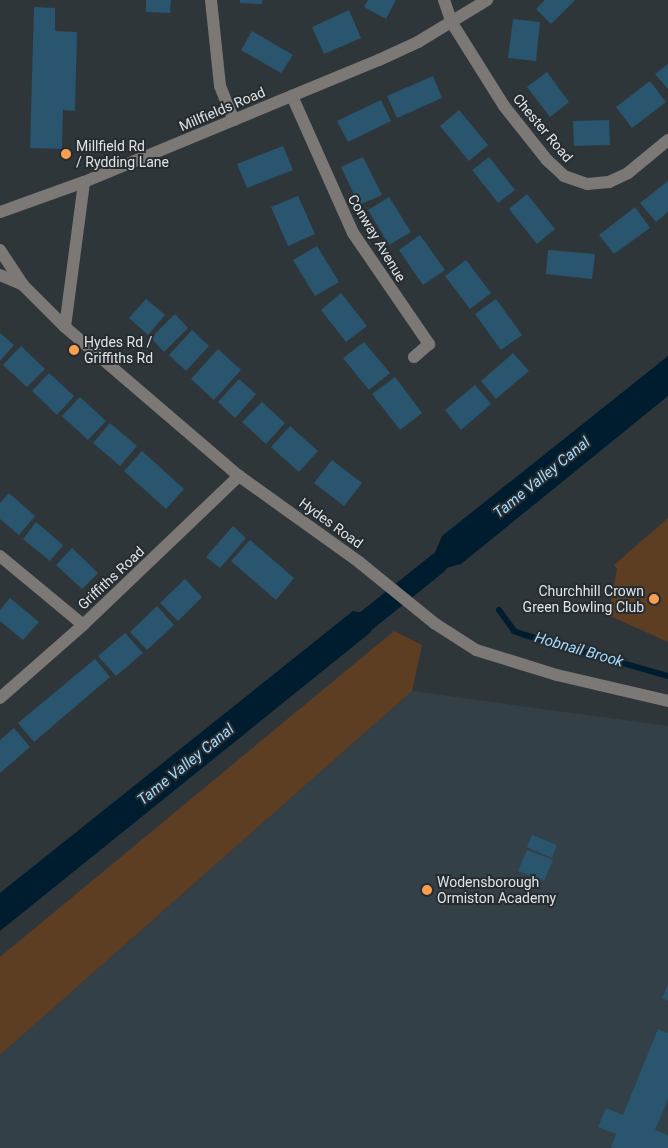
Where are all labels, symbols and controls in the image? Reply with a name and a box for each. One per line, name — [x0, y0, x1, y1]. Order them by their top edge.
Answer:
street label: Millfields Road — [176, 83, 268, 135]
street label: Chester Road — [510, 90, 576, 166]
place label: Millfield Rd / Rydding Lane — [76, 138, 169, 170]
marker: Millfield Rd / Rydding Lane — [60, 148, 72, 160]
street label: Conway Avenue — [344, 191, 410, 285]
place label: Hydes Rd / Griffiths Rd — [84, 334, 153, 367]
marker: Hydes Rd / Griffiths Rd — [68, 344, 80, 356]
water label: Tame Valley Canal — [490, 434, 594, 522]
street label: Hydes Road — [296, 494, 366, 552]
street label: Griffiths Road — [74, 543, 148, 613]
place label: Churchhill Crown Green Bowling Club — [523, 583, 644, 616]
marker: Churchhill Crown Green Bowling Club — [648, 593, 660, 605]
water label: Hobnail Brook — [533, 629, 625, 671]
water label: Tame Valley Canal — [134, 721, 238, 809]
place label: Wodensborough Ormiston Academy — [437, 874, 556, 906]
marker: Wodensborough Ormiston Academy — [421, 884, 433, 896]

